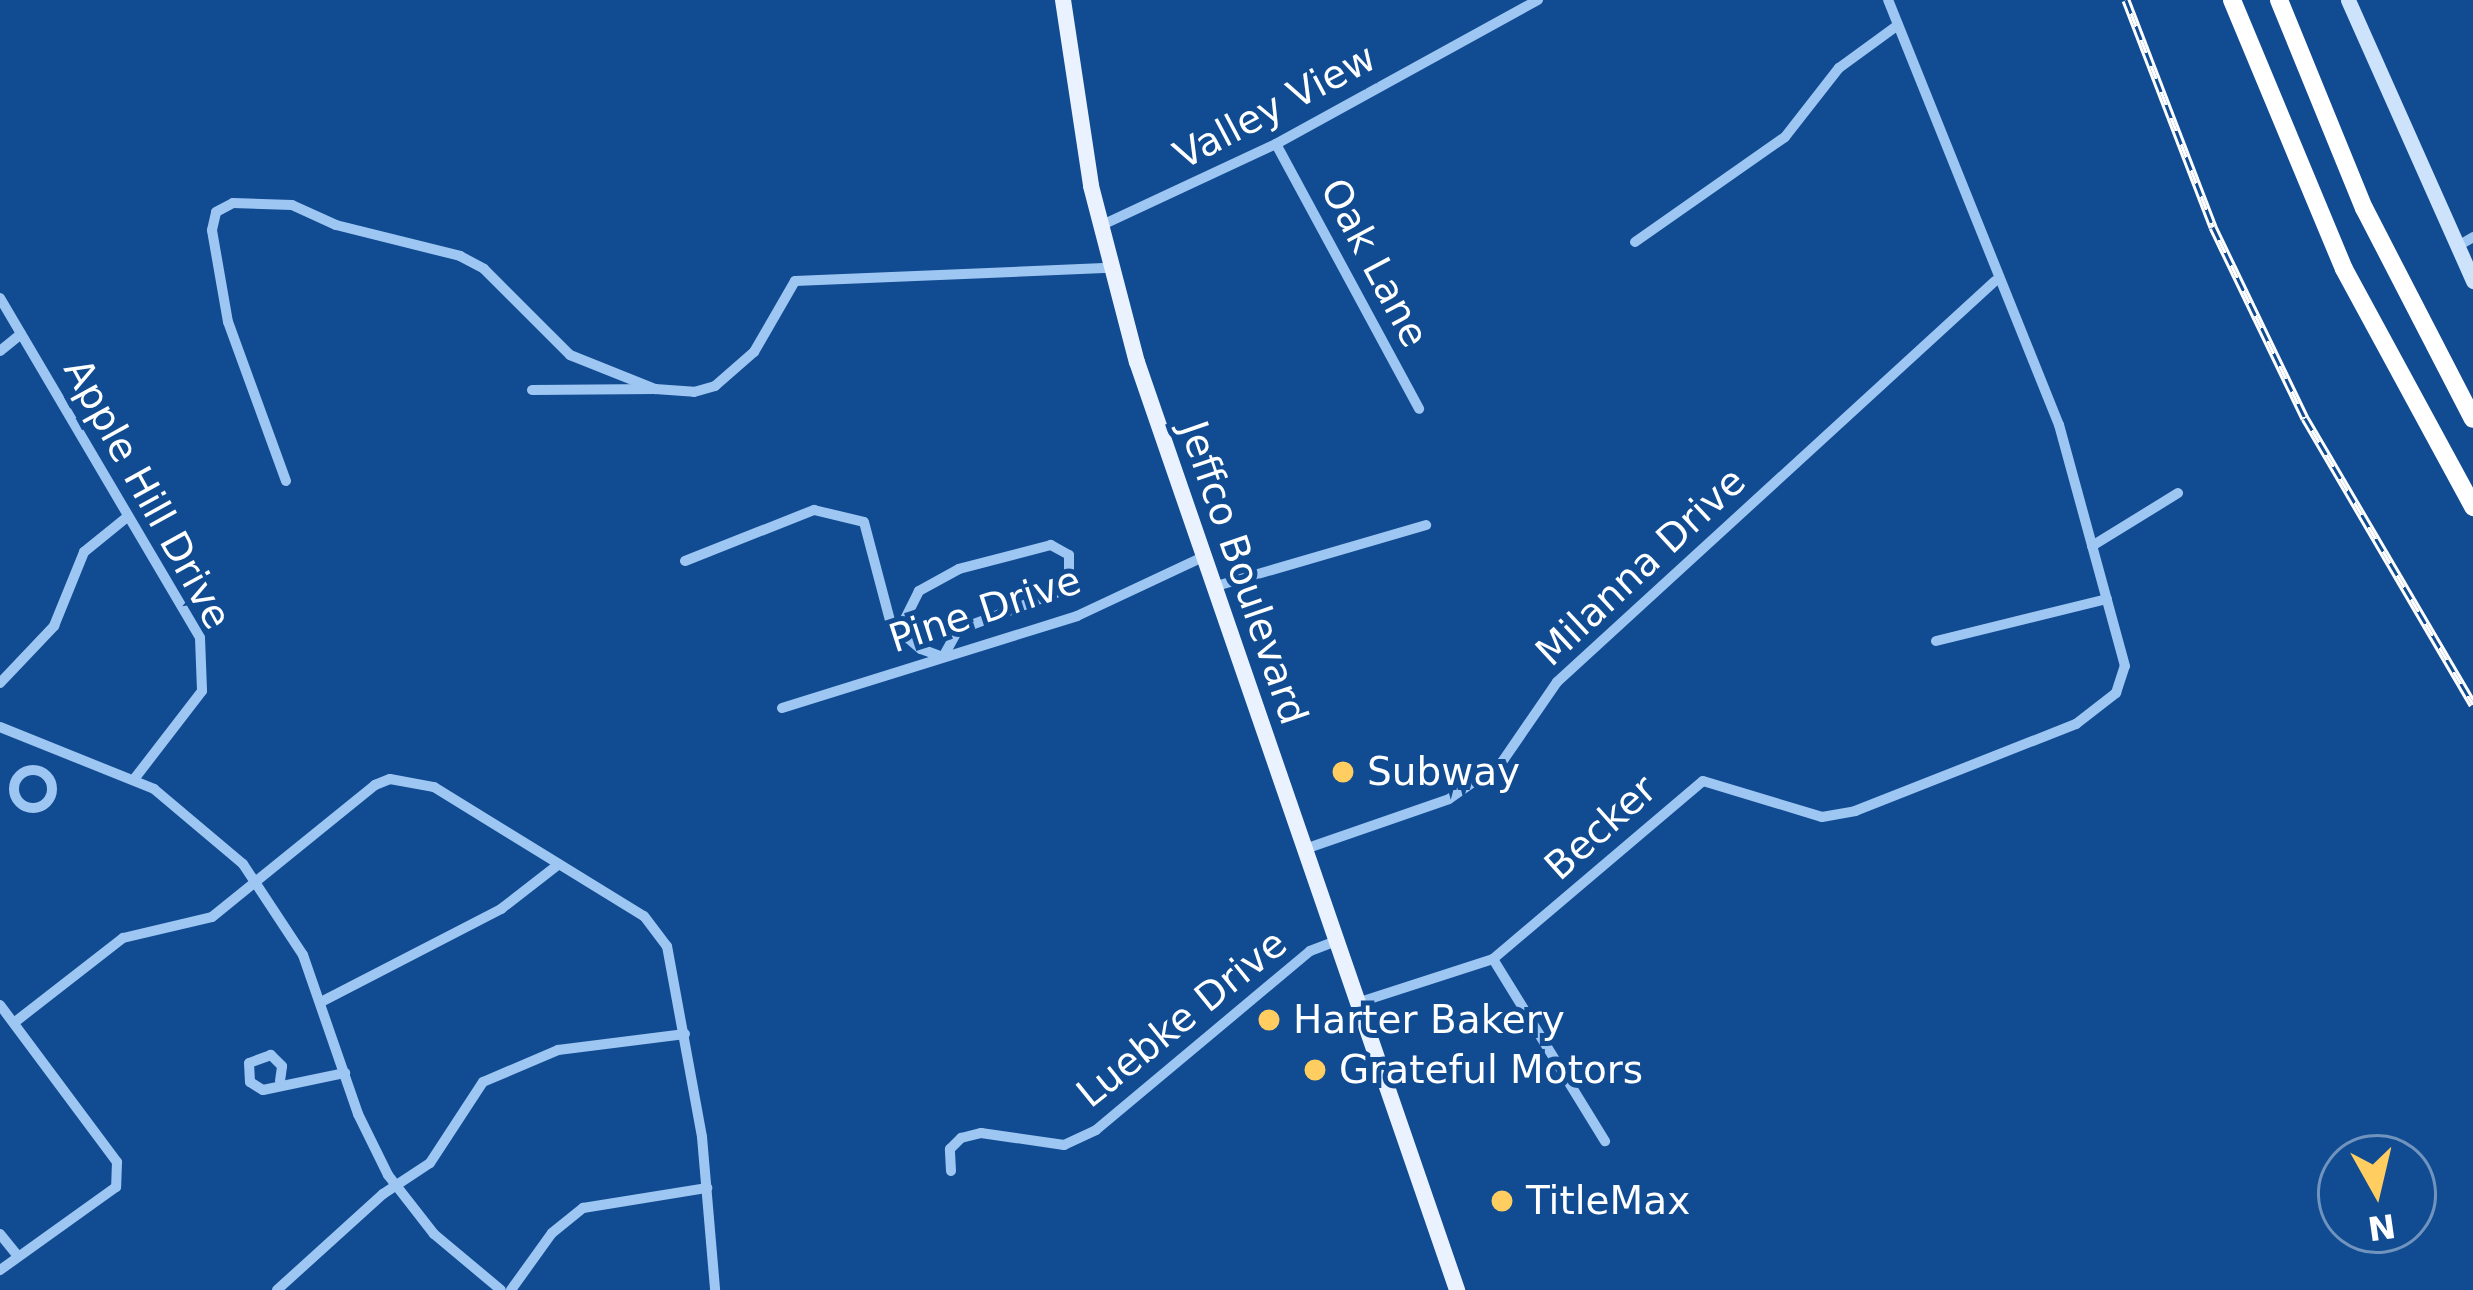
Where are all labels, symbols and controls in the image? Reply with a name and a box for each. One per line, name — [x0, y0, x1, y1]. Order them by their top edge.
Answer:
street label: Valley View — [1166, 34, 1384, 180]
street label: Oak Lane — [1310, 171, 1438, 355]
street label: Apple Hill Drive — [53, 351, 241, 637]
street label: Jeffco Boulevard — [1169, 415, 1317, 731]
street label: Milanna Drive — [1527, 458, 1755, 676]
street label: Pine Drive — [883, 557, 1087, 663]
place label: Subway — [1367, 749, 1520, 795]
marker: Subway — [1330, 759, 1356, 785]
street label: Becker — [1536, 766, 1666, 890]
street label: Luebke Drive — [1068, 920, 1296, 1118]
place label: Harter Bakery — [1293, 997, 1565, 1043]
marker: Harter Bakery — [1256, 1007, 1282, 1033]
place label: Grateful Motors — [1339, 1047, 1643, 1093]
marker: Grateful Motors — [1302, 1057, 1328, 1083]
north arrow — [2317, 1134, 2437, 1254]
place label: TitleMax — [1526, 1178, 1690, 1224]
marker: TitleMax — [1489, 1188, 1515, 1214]
text: N — [2365, 1206, 2398, 1248]

